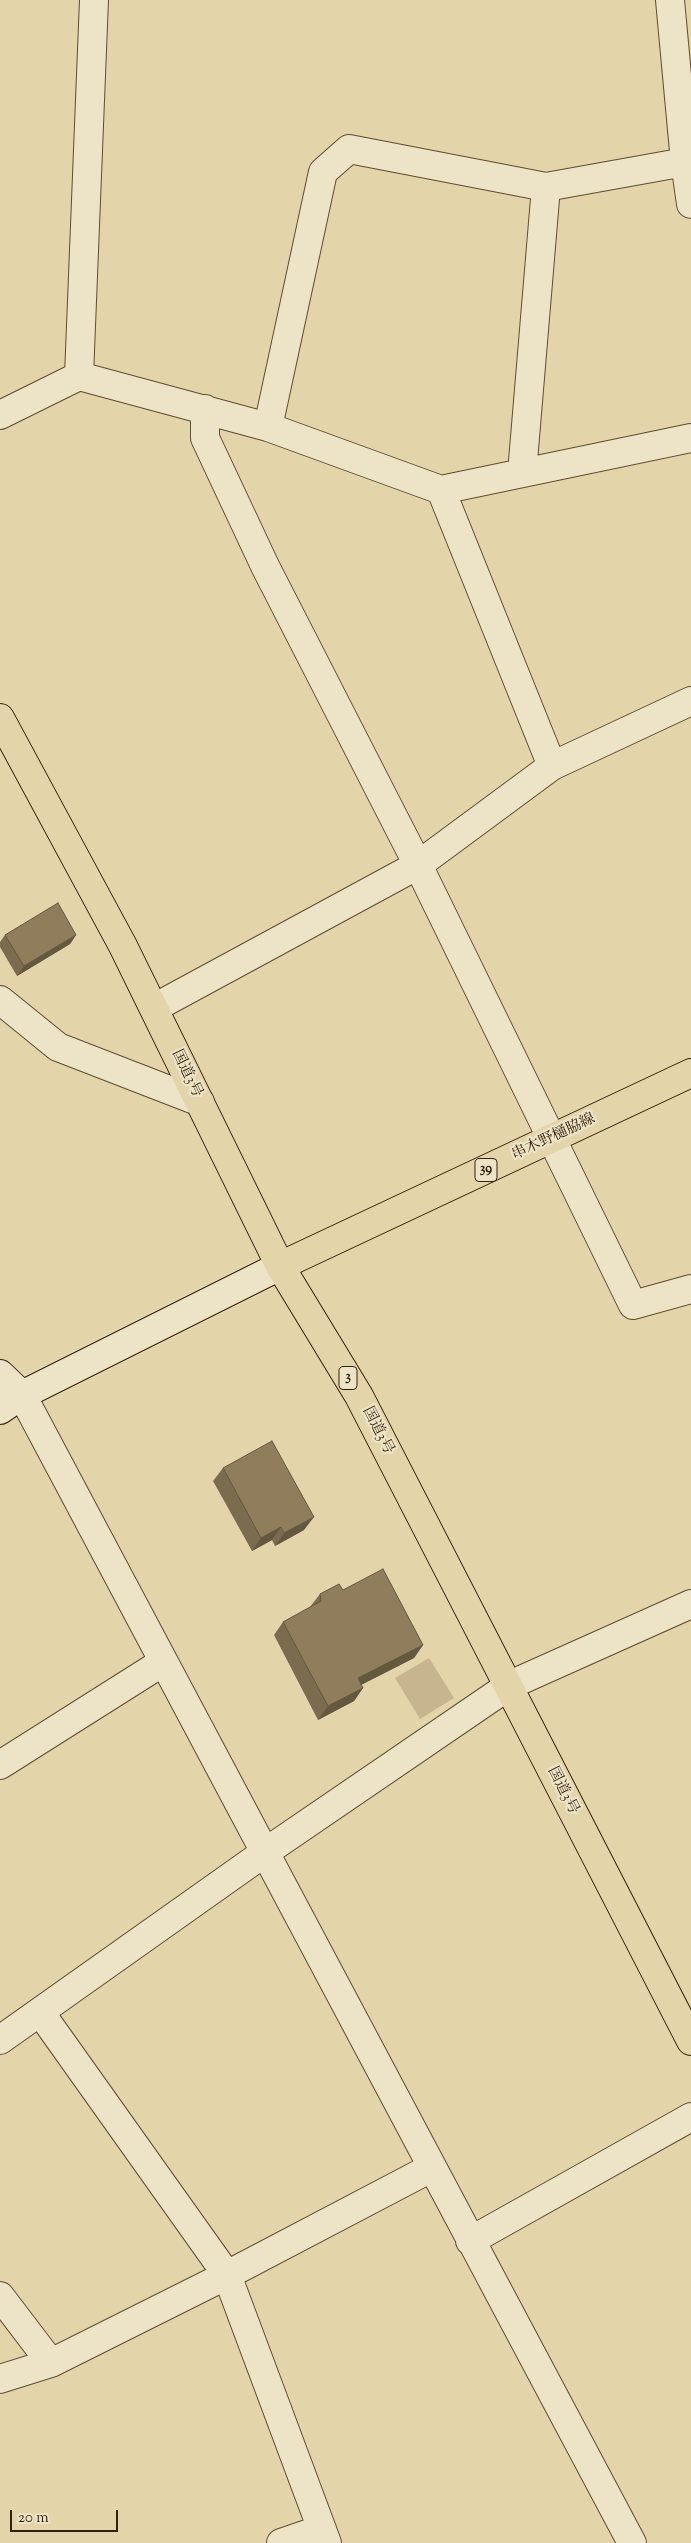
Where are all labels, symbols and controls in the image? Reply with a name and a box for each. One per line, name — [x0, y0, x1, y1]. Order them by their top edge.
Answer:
street label: 国道3号 — [167, 1047, 205, 1101]
street label: 串木野樋脇線 — [509, 1111, 599, 1165]
road number: 39 — [475, 1158, 497, 1182]
road number: 3 — [339, 1366, 357, 1390]
street label: 国道3号 — [357, 1404, 397, 1458]
street label: 国道3号 — [542, 1764, 582, 1818]
scale bar — [12, 2500, 120, 2532]
text: 20 m — [18, 2508, 49, 2529]

